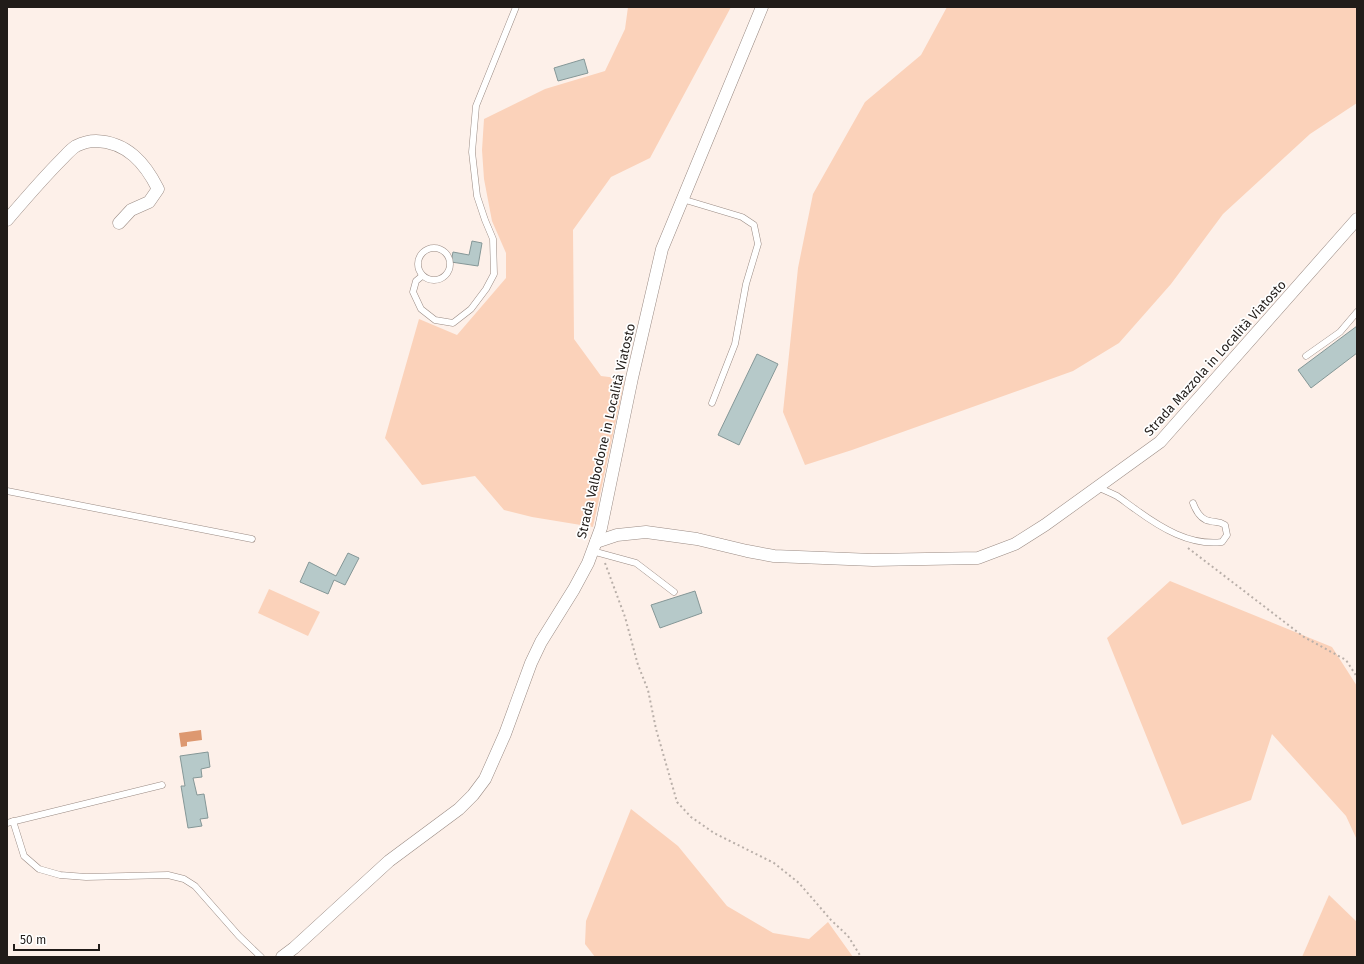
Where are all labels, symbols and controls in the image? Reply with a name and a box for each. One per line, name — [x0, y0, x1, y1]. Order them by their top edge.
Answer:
street label: Strada Mazzola in Località Viatosto — [1141, 277, 1289, 439]
street label: Strada Valbodone in Località Viatosto — [574, 322, 638, 540]
scale bar — [14, 926, 99, 952]
text: 50 m — [20, 933, 46, 947]

